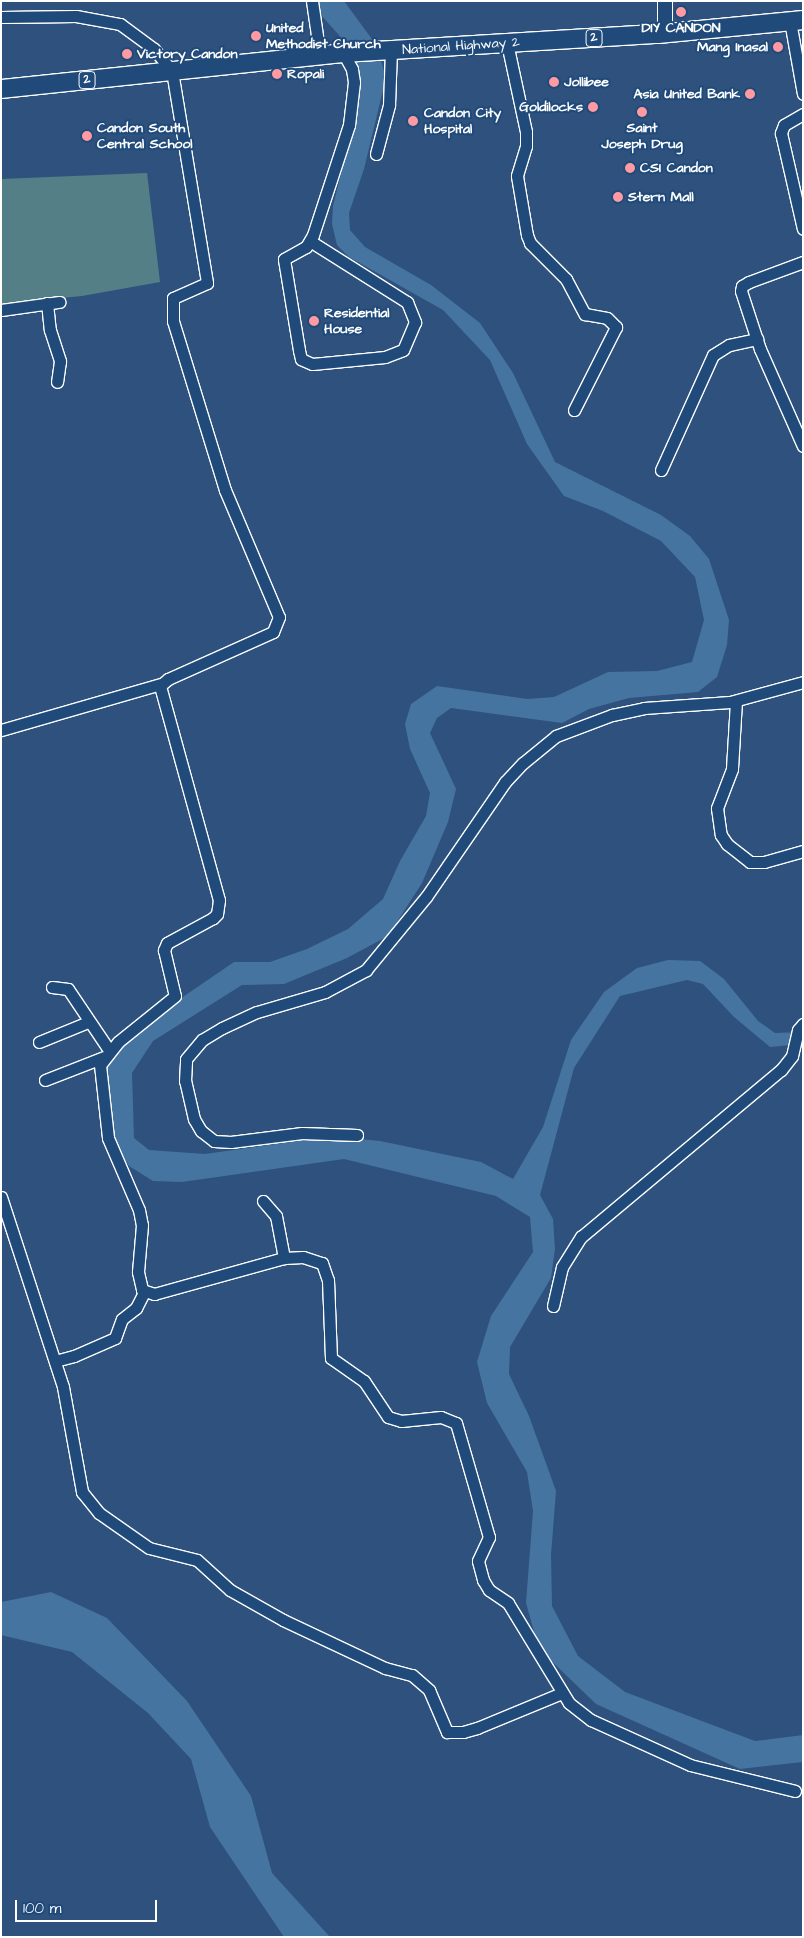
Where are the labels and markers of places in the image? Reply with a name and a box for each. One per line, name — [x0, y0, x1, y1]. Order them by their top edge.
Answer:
marker: DIY CANDON — [675, 6, 687, 18]
place label: United Methodist Church — [266, 20, 381, 52]
place label: DIY CANDON — [641, 20, 721, 36]
marker: United Methodist Church — [250, 30, 262, 42]
place label: Mang Inasal — [697, 39, 768, 55]
marker: Mang Inasal — [772, 41, 784, 53]
place label: Victory Candon — [137, 46, 237, 62]
marker: Victory Candon — [121, 48, 133, 60]
place label: Ropali — [287, 66, 324, 82]
marker: Ropali — [271, 68, 283, 80]
place label: Jollibee — [564, 74, 609, 90]
marker: Jollibee — [548, 76, 560, 88]
place label: Asia United Bank — [633, 86, 740, 102]
marker: Asia United Bank — [744, 88, 756, 100]
place label: Goldilocks — [519, 99, 583, 115]
marker: Goldilocks — [587, 101, 599, 113]
place label: Candon City Hospital — [424, 105, 501, 138]
marker: Saint Joseph Drug — [636, 106, 648, 118]
marker: Candon City Hospital — [406, 114, 420, 128]
place label: Candon South Central School — [97, 120, 193, 152]
place label: Saint Joseph Drug — [601, 120, 683, 152]
marker: Candon South Central School — [81, 130, 93, 142]
place label: CSI Candon — [640, 160, 713, 176]
marker: CSI Candon — [624, 162, 636, 174]
place label: Stern Mall — [628, 189, 694, 205]
marker: Stern Mall — [612, 191, 624, 203]
place label: Residential House — [324, 305, 390, 338]
marker: Residential House — [308, 315, 320, 327]

